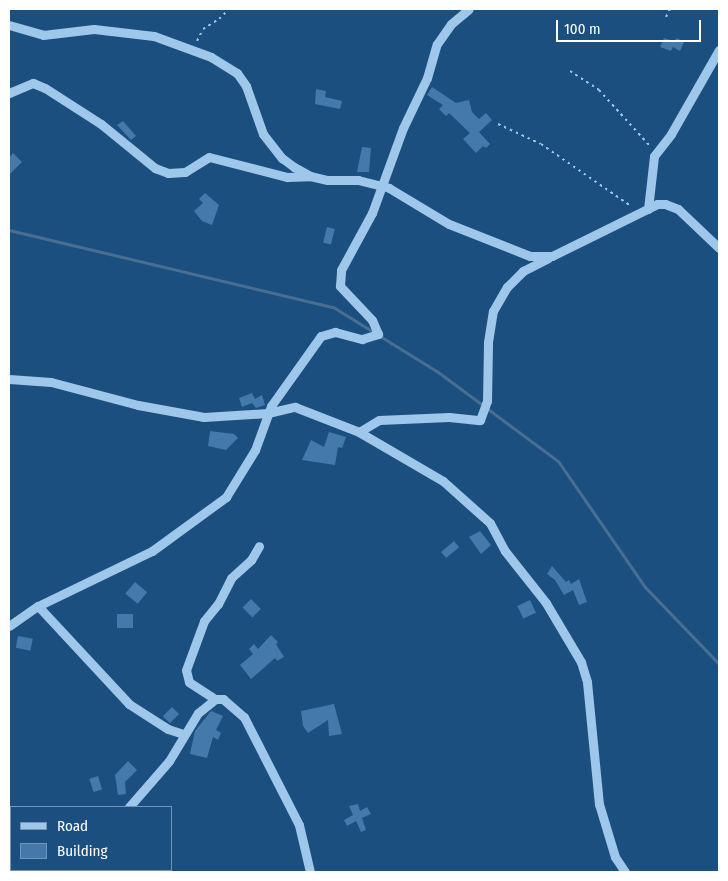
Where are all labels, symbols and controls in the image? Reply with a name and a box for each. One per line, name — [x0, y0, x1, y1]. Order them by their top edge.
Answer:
scale bar — [558, 10, 703, 42]
text: 100 m — [564, 20, 601, 38]
legend — [10, 806, 172, 871]
text: Road — [57, 817, 88, 835]
text: Building — [57, 842, 108, 860]

